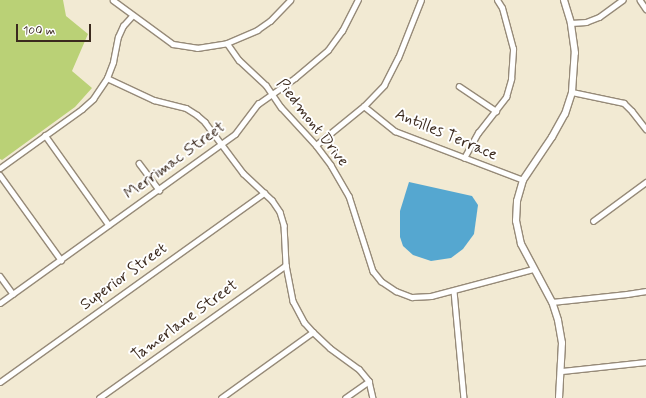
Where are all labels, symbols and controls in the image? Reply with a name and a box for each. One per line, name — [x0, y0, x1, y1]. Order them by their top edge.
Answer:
scale bar — [18, 16, 93, 42]
text: 100 m — [23, 23, 55, 39]
street label: Piedmont Drive — [272, 76, 352, 170]
street label: Antilles Terrace — [394, 106, 498, 164]
street label: Merrimac Street — [121, 118, 229, 204]
street label: Superior Street — [76, 238, 172, 316]
street label: Tamerlane Street — [129, 276, 241, 366]

